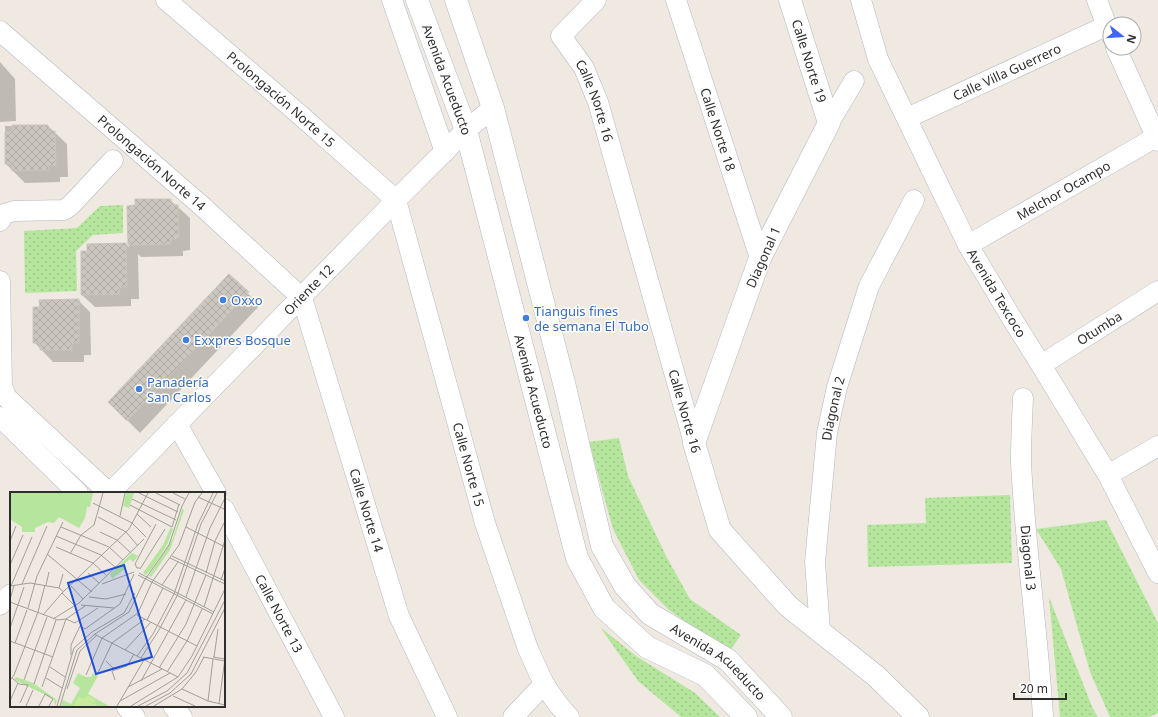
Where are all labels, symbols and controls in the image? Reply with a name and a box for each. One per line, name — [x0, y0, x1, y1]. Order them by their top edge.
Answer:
north arrow — [1102, 16, 1142, 56]
street label: Calle Norte 19 — [788, 17, 831, 105]
street label: Avenida Acueducto — [418, 22, 476, 137]
text: N — [1124, 33, 1141, 46]
street label: Calle Villa Guerrero — [950, 39, 1064, 105]
street label: Prolongación Norte 15 — [223, 47, 339, 151]
street label: Calle Norte 16 — [572, 56, 618, 144]
street label: Calle Norte 18 — [696, 85, 740, 173]
street label: Prolongación Norte 14 — [94, 111, 210, 215]
street label: Melchor Ocampo — [1013, 156, 1114, 224]
street label: Diagonal 1 — [741, 223, 785, 291]
street label: Avenida Texcoco — [963, 245, 1031, 341]
street label: Oriente 12 — [279, 260, 337, 319]
place label: Oxxo — [231, 291, 263, 309]
marker: Oxxo — [218, 295, 228, 305]
place label: Tianguis fines de semana El Tubo — [534, 302, 649, 335]
street label: Otumba — [1073, 307, 1125, 349]
marker: Tianguis fines de semana El Tubo — [521, 313, 531, 323]
place label: Exxpres Bosque — [194, 331, 291, 349]
street label: Avenida Acueducto — [510, 332, 557, 451]
marker: Exxpres Bosque — [181, 335, 191, 345]
street label: Calle Norte 16 — [664, 367, 706, 455]
place label: Panadería San Carlos — [147, 373, 211, 406]
street label: Diagonal 2 — [817, 374, 849, 441]
marker: Panadería San Carlos — [134, 384, 144, 394]
street label: Calle Norte 15 — [449, 420, 489, 508]
street label: Calle Norte 14 — [346, 466, 388, 555]
inset map — [10, 492, 225, 707]
street label: Diagonal 3 — [1016, 524, 1041, 591]
street label: Calle Norte 13 — [251, 571, 307, 656]
street label: Avenida Acueducto — [667, 619, 770, 704]
scale bar — [1014, 675, 1066, 701]
text: 20 m — [1020, 680, 1048, 697]

